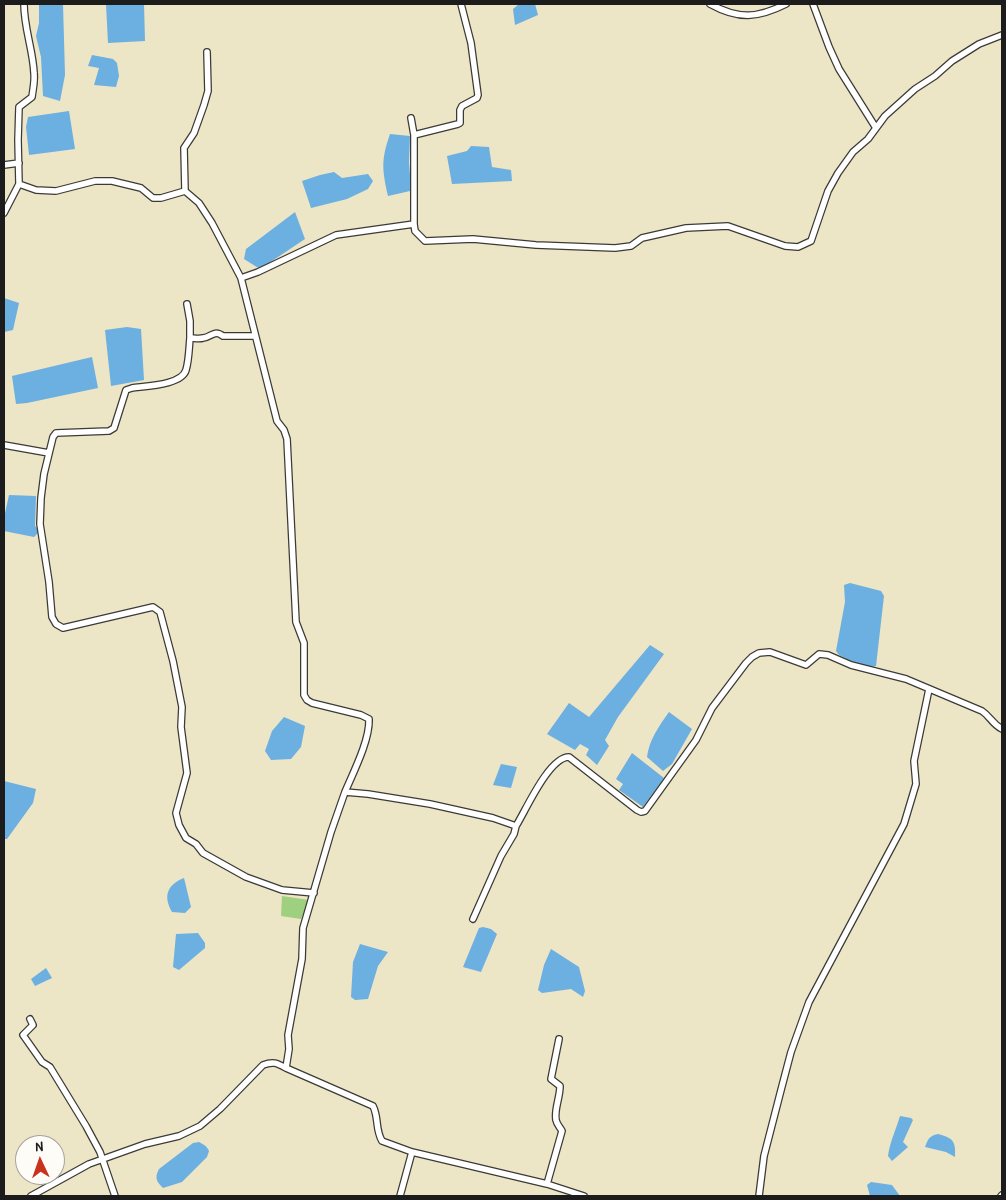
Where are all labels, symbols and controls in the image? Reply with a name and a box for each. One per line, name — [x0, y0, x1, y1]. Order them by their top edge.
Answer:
north arrow — [15, 1135, 65, 1185]
text: N — [35, 1136, 43, 1155]

